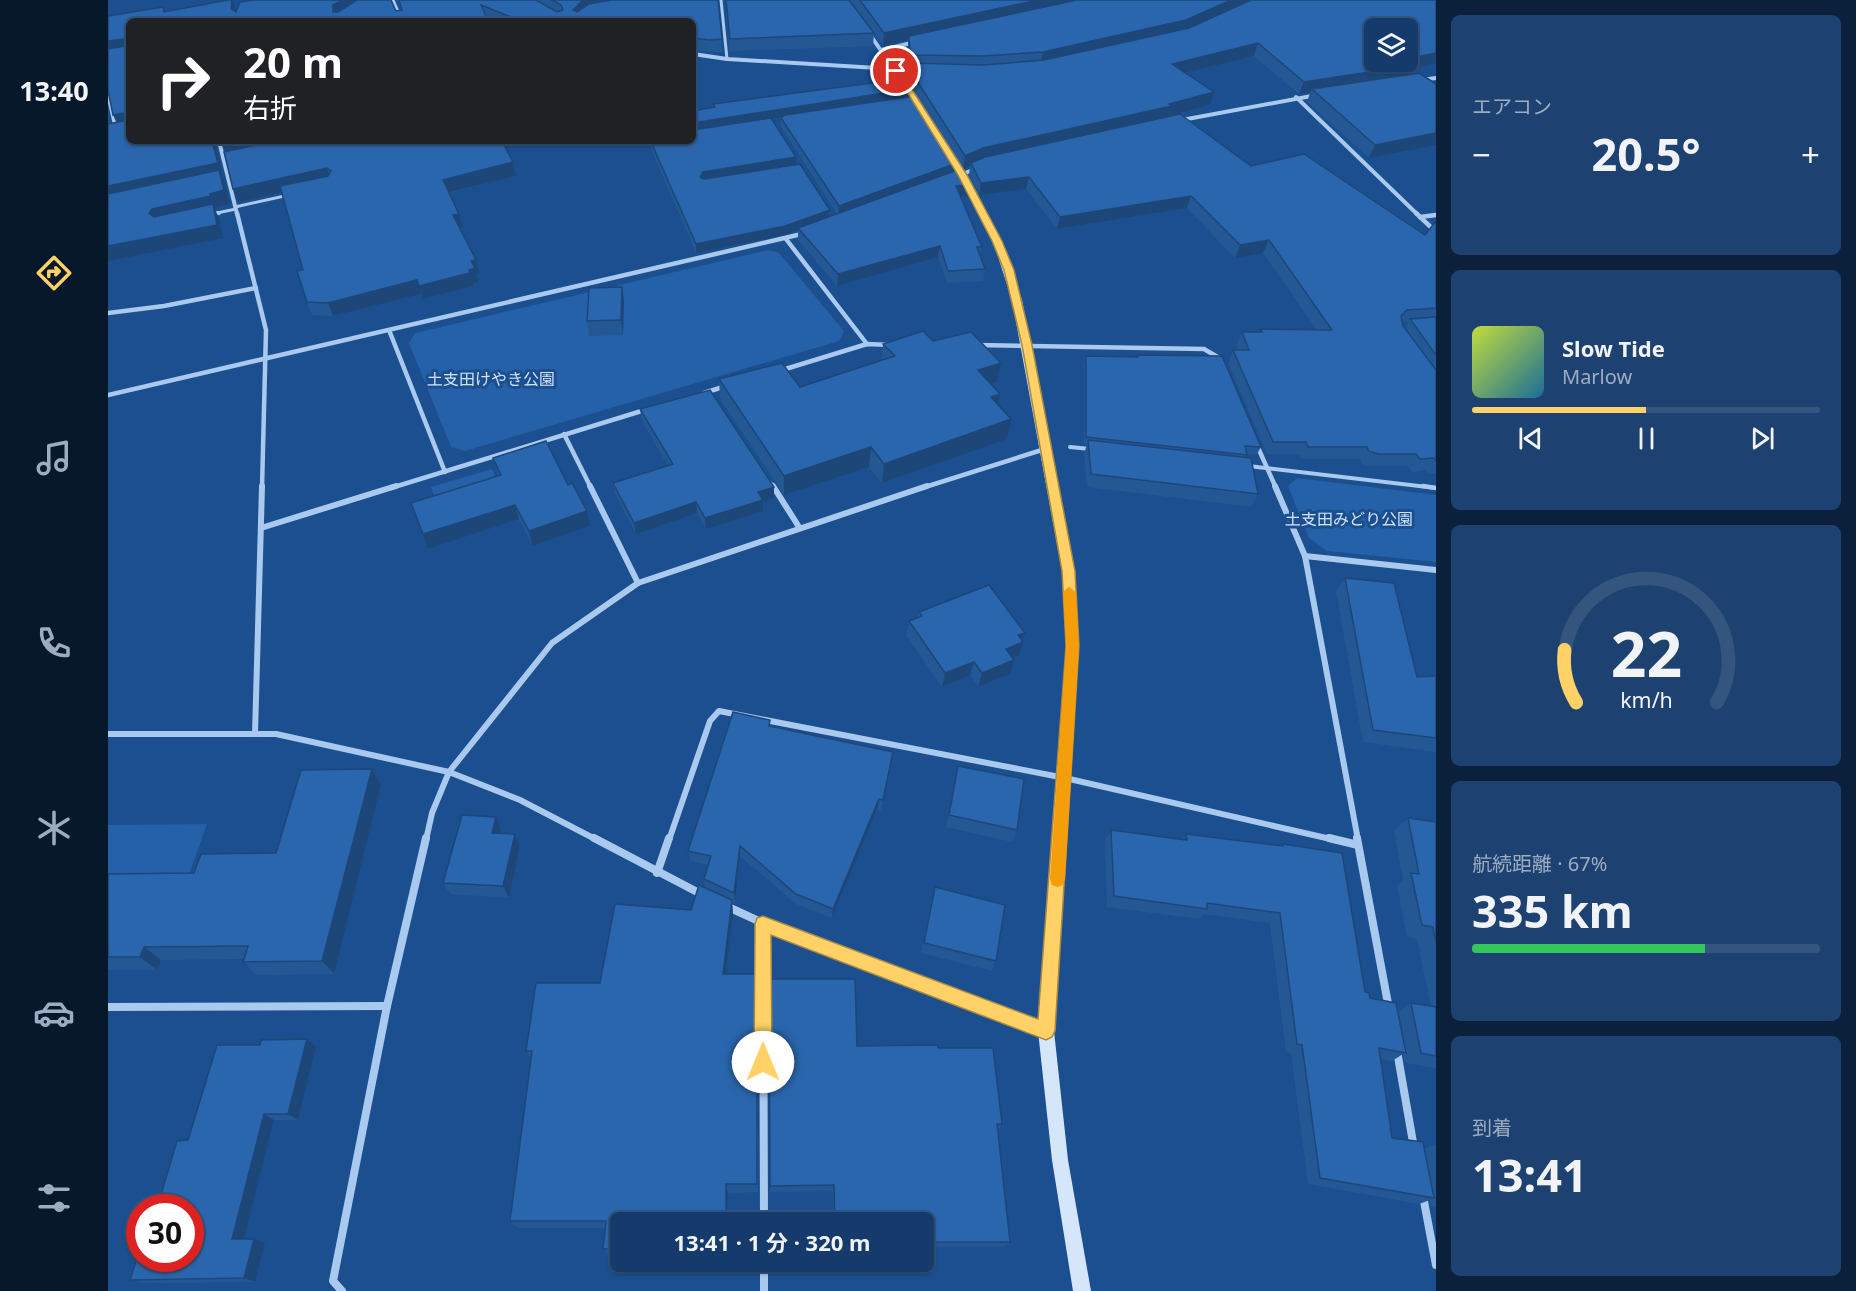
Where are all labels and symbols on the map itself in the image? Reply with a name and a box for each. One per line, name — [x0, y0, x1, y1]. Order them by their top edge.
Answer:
pin — [870, 45, 921, 96]
park label: 土支田けやき公園 — [427, 368, 555, 390]
park label: 土支田みどり公園 — [1285, 508, 1413, 530]
position arrow — [731, 1030, 795, 1094]
speed limit sign: 30 — [126, 1194, 204, 1272]

